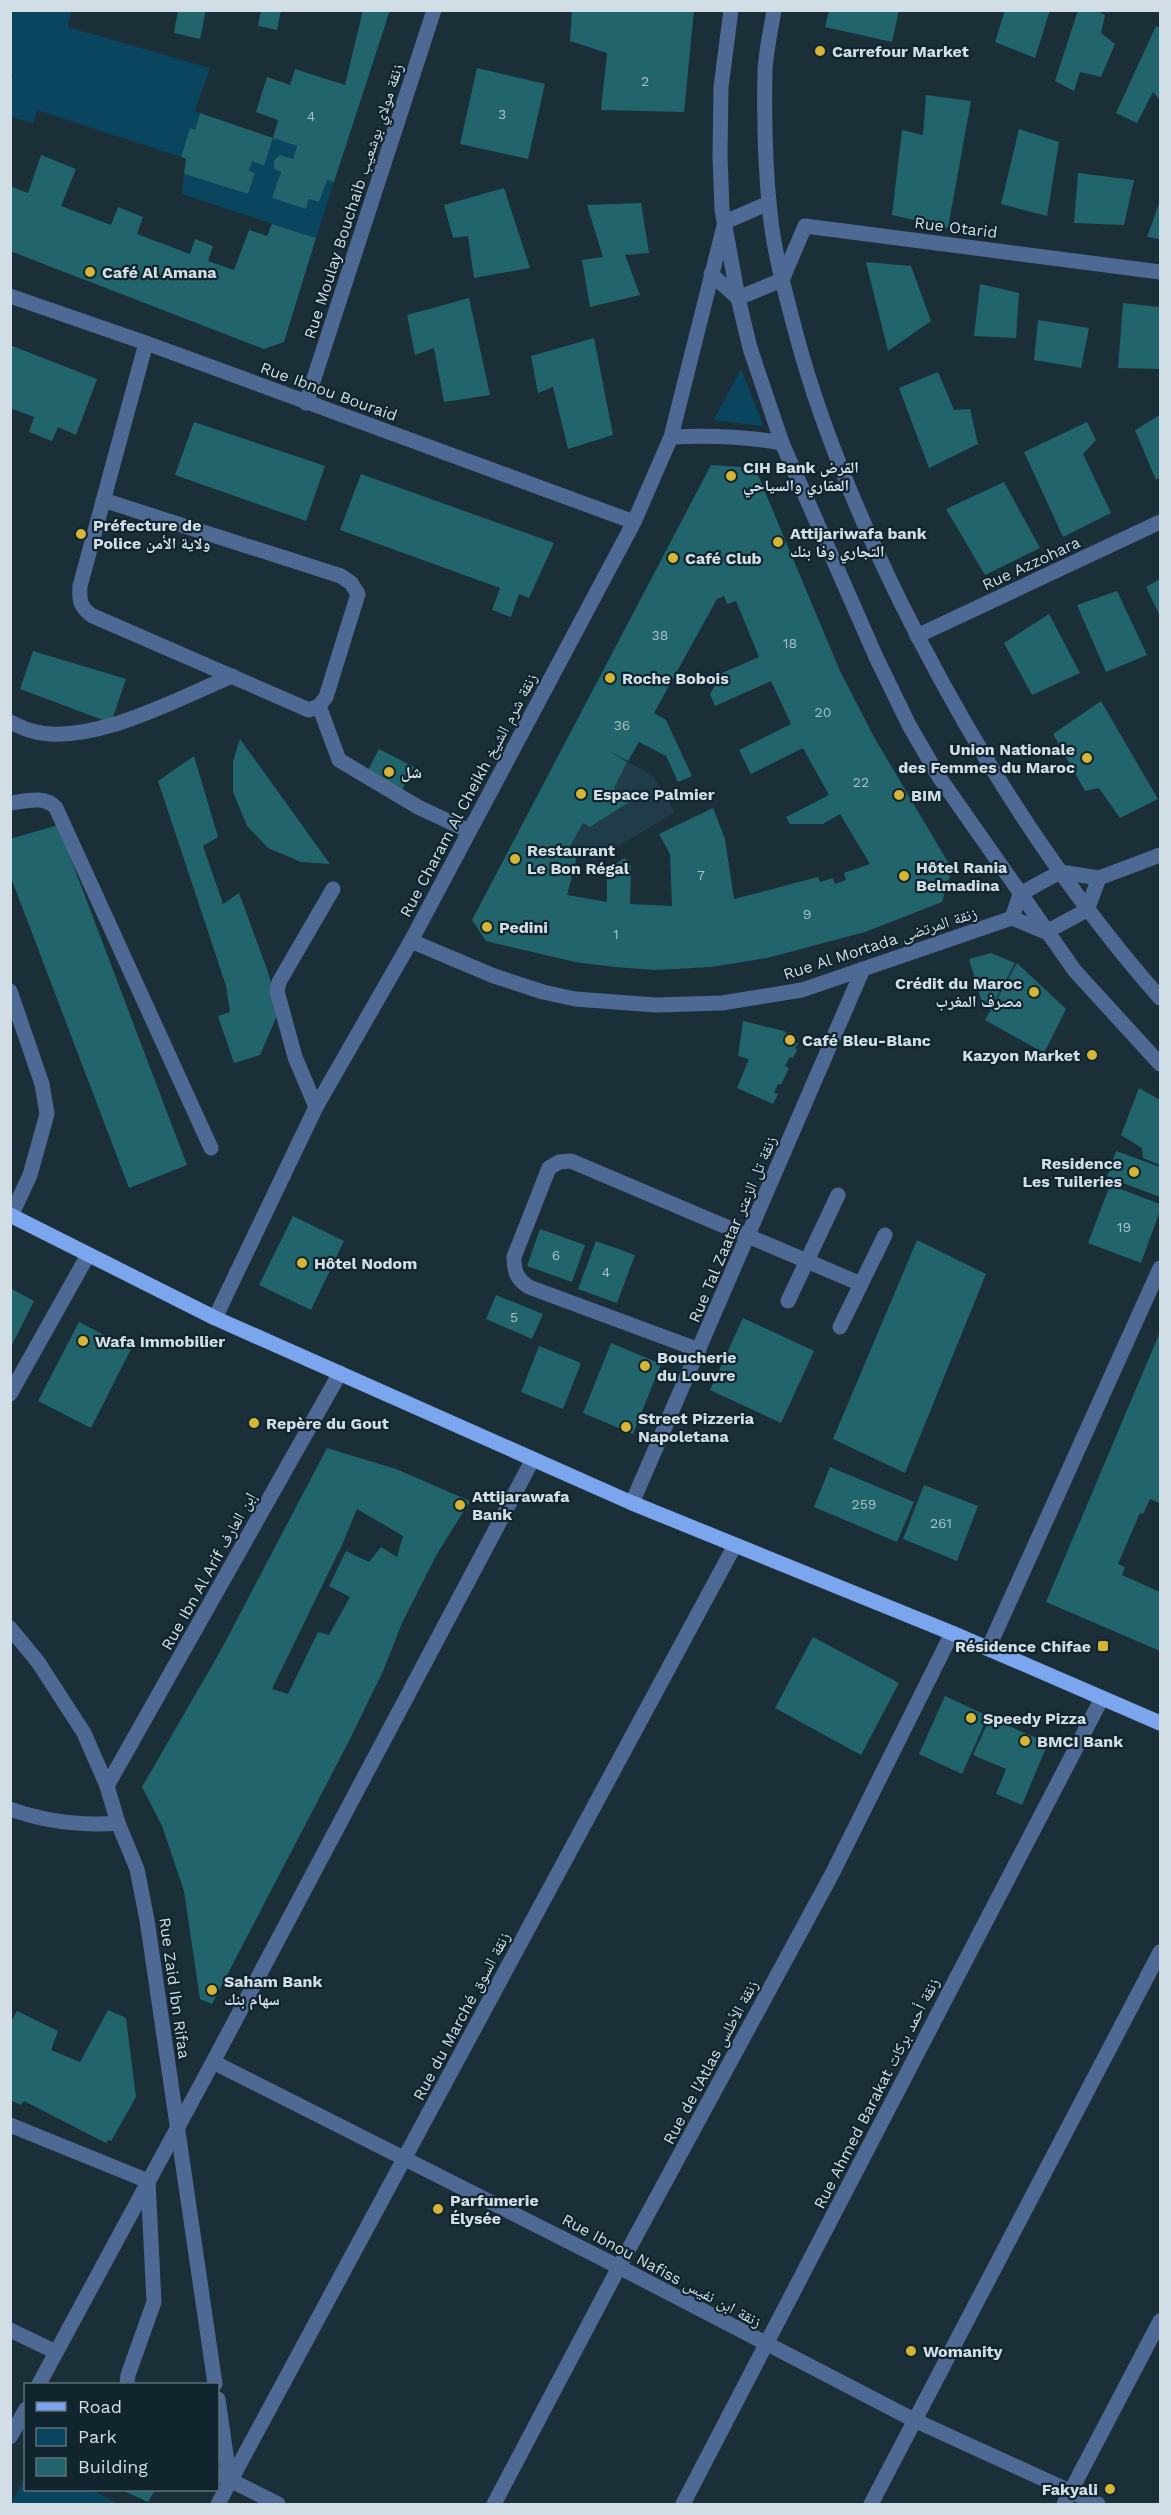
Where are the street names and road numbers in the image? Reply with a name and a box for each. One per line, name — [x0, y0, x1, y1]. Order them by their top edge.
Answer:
street label: Rue Moulay Bouchaib زنقة مولاي بوشعيب — [300, 61, 410, 342]
street label: Rue Otarid — [913, 213, 999, 242]
street label: Rue Ibnou Bouraid — [258, 358, 400, 425]
street label: Rue Azzohara — [979, 532, 1083, 594]
street label: Rue Charam Al Cheikh زنقة شرم الشيخ — [396, 670, 542, 921]
street label: Rue Al Mortada زنقة المرتضى — [781, 903, 980, 985]
street label: Rue Tal Zaatar زنقة تل الزعتر — [685, 1133, 781, 1326]
street label: Rue Ibn Al Arif إبن العارف — [157, 1489, 261, 1654]
street label: Rue Zaid Ibn Rifaa — [155, 1916, 194, 2060]
street label: Rue du Marché زنقة السوق — [409, 1929, 515, 2104]
street label: Rue Ahmed Barakat زنقة أحمد بركات — [810, 1975, 943, 2212]
street label: Rue de l'Atlas زنقة الأطلس — [659, 1977, 763, 2148]
street label: Rue Ibnou Nafiss زنقة ابن نفيس — [558, 2210, 765, 2332]

